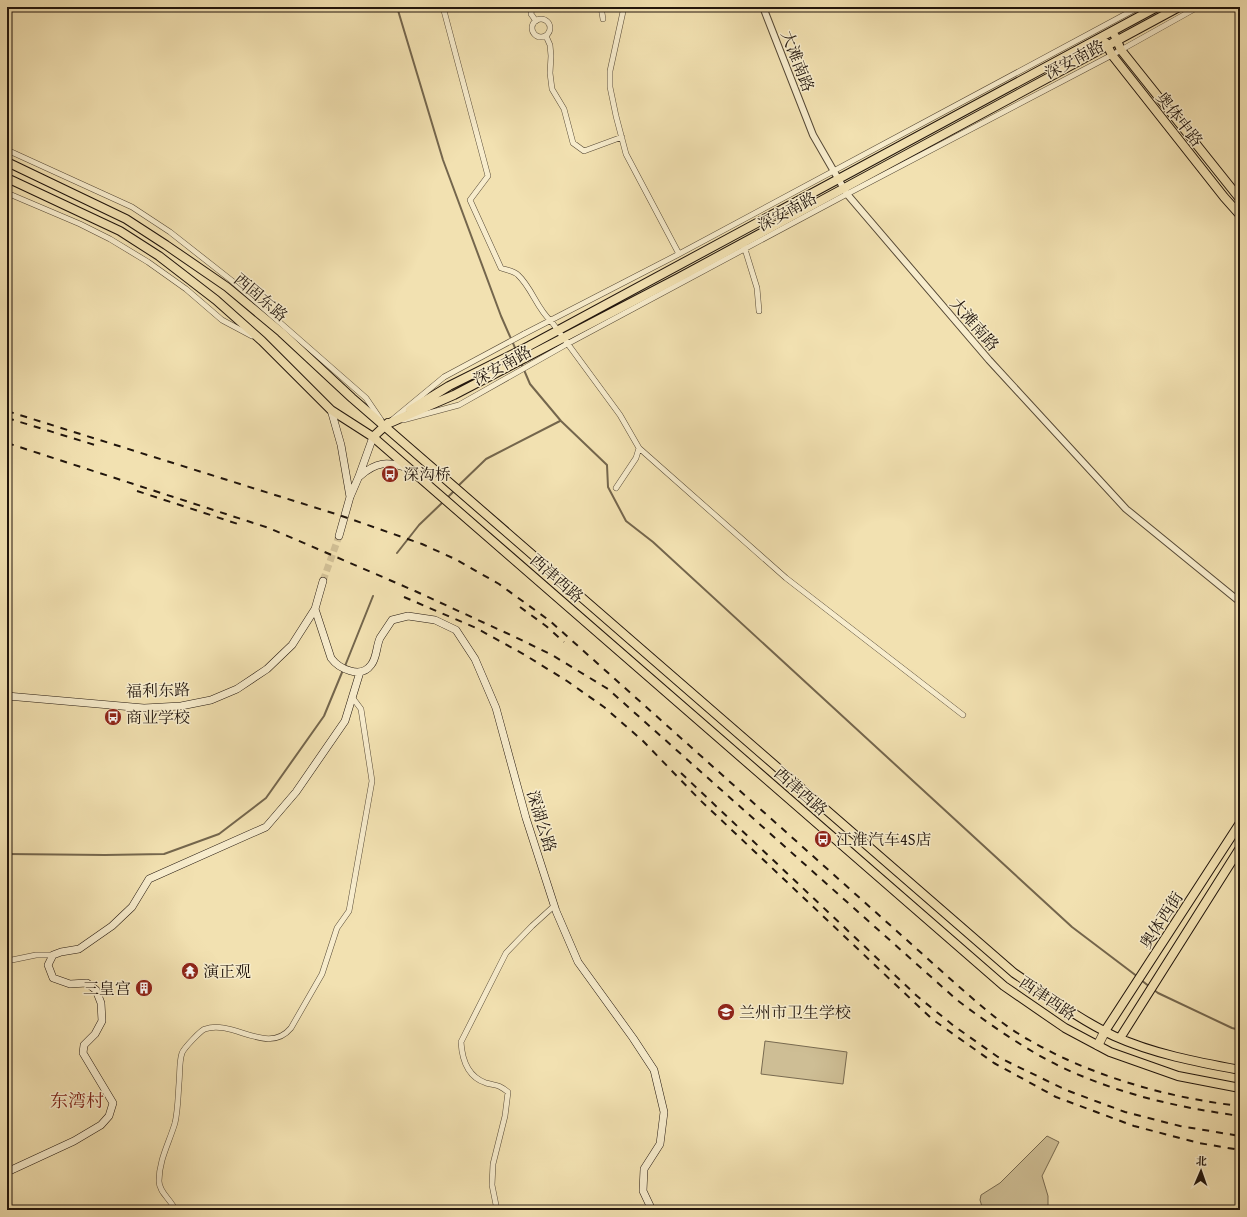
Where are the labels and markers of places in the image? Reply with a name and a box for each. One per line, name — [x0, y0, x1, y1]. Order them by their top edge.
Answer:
place label: 深沟桥 — [403, 462, 451, 486]
bus stop icon: 深沟桥 — [380, 464, 400, 484]
place label: 商业学校 — [126, 705, 190, 729]
bus stop icon: 商业学校 — [103, 707, 123, 727]
place label: 江淮汽车4S店 — [836, 827, 932, 851]
bus stop icon: 江淮汽车4S店 — [813, 829, 833, 849]
place label: 演正观 — [203, 959, 251, 983]
temple icon: 演正观 — [180, 961, 200, 981]
place label: 三皇宫 — [83, 976, 131, 1000]
building icon: 三皇宫 — [134, 978, 154, 998]
place label: 兰州市卫生学校 — [739, 1000, 851, 1024]
school or university icon: 兰州市卫生学校 — [716, 1002, 736, 1022]

